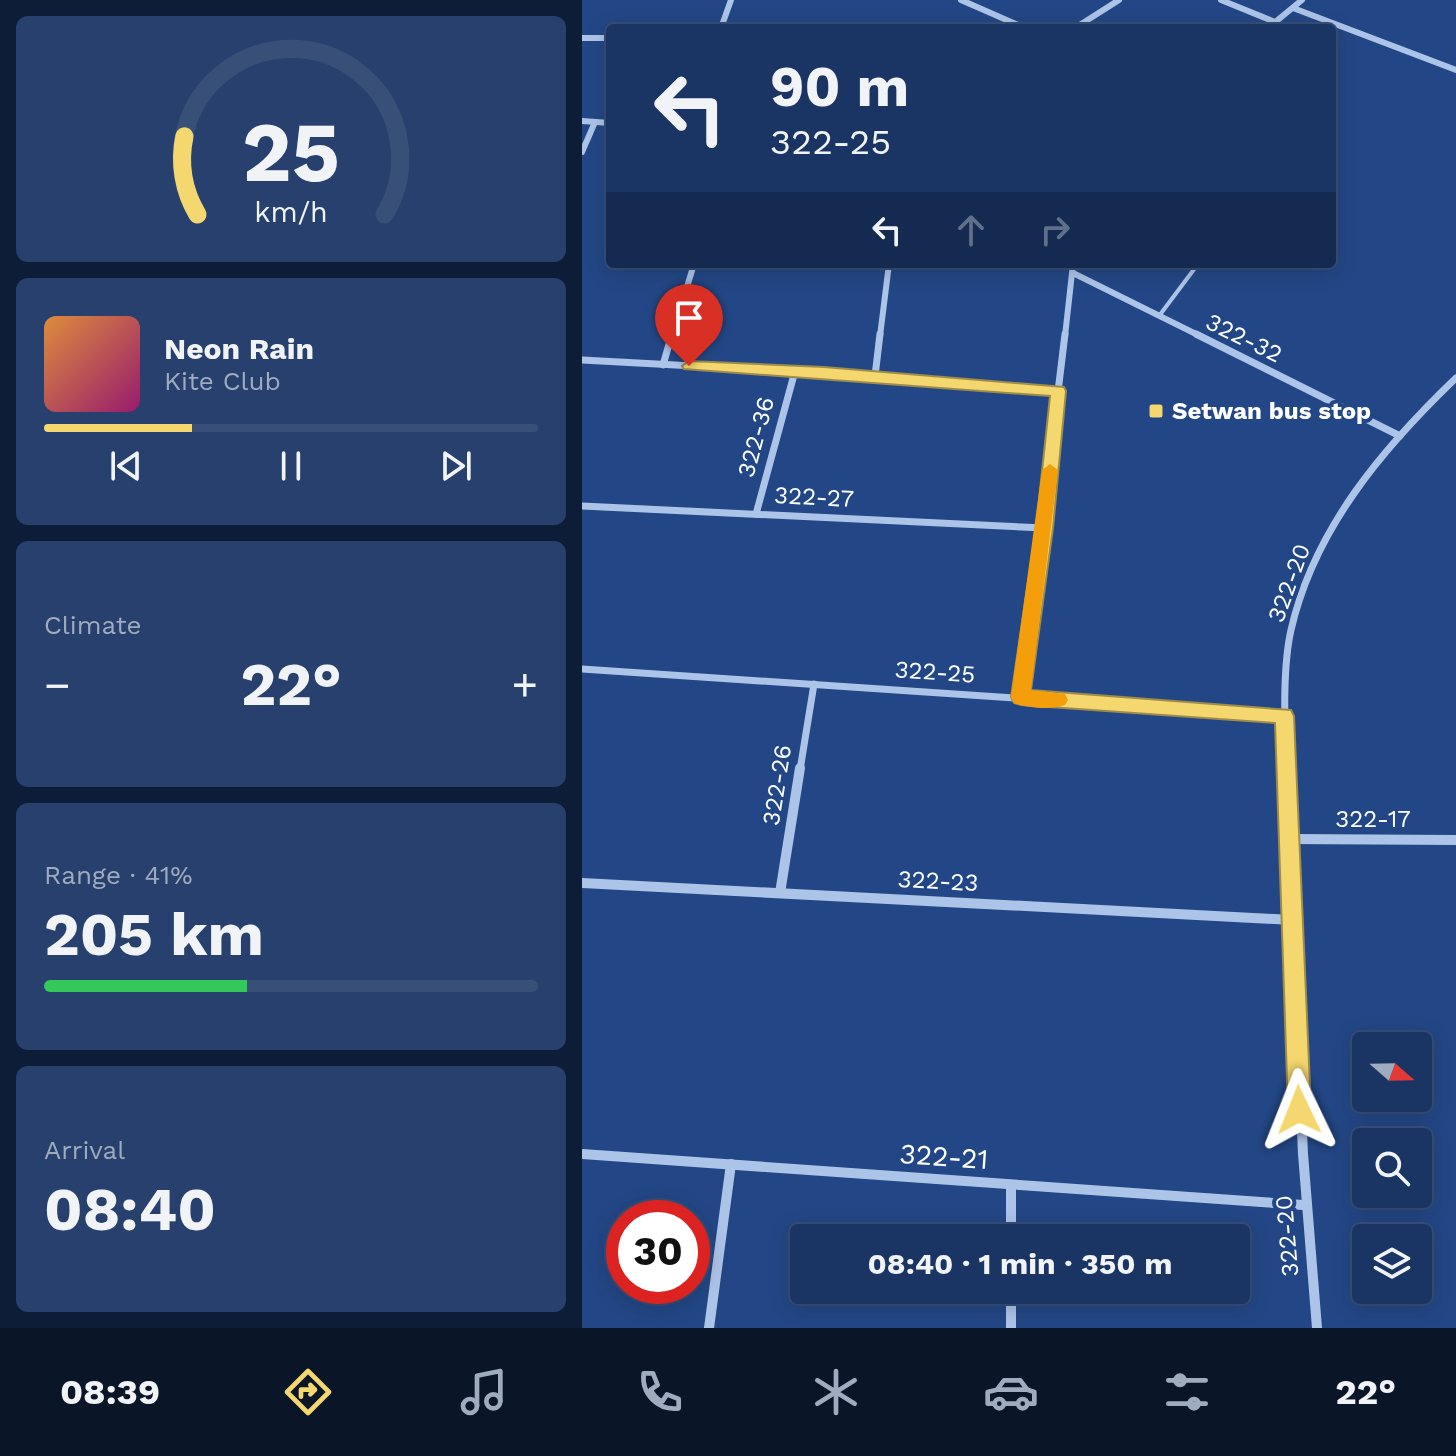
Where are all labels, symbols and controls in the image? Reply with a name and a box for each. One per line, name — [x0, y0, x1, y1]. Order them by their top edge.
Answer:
text: 90 m — [770, 54, 909, 120]
icon: left — [638, 56, 742, 160]
text: 25 — [242, 104, 340, 201]
text: 322-25 — [770, 121, 891, 163]
text: km/h — [254, 195, 328, 229]
icon: left — [865, 208, 909, 252]
icon: ahead — [949, 208, 993, 252]
icon: right — [1033, 208, 1077, 252]
pin — [655, 284, 723, 366]
icon: arrive — [667, 296, 711, 340]
street label: 322-32 — [1201, 308, 1287, 368]
text: Neon Rain — [164, 331, 314, 366]
text: Kite Club — [164, 366, 281, 396]
street label: 322-36 — [732, 394, 780, 480]
place label: Setwan bus stop — [1172, 397, 1371, 425]
marker: Setwan bus stop — [1147, 402, 1165, 420]
icon: previous — [104, 444, 148, 488]
icon: pause — [269, 444, 313, 488]
icon: next — [434, 444, 478, 488]
street label: 322-27 — [773, 481, 855, 513]
street label: 322-20 — [1262, 540, 1316, 626]
text: Climate — [44, 610, 142, 640]
text: 22° — [240, 649, 342, 720]
street label: 322-25 — [894, 655, 976, 689]
text: − — [44, 659, 71, 711]
text: + — [511, 659, 538, 711]
street label: 322-26 — [757, 743, 797, 827]
street label: 322-17 — [1335, 805, 1411, 833]
text: Range · 41% — [44, 860, 192, 890]
street label: 322-23 — [897, 865, 979, 897]
text: 205 km — [44, 899, 264, 970]
north arrow — [1352, 1032, 1432, 1112]
map controls — [1352, 1032, 1432, 1304]
position arrow — [1257, 1068, 1341, 1152]
button: search — [1352, 1128, 1432, 1208]
text: Arrival — [44, 1135, 125, 1165]
street label: 322-21 — [899, 1137, 989, 1176]
text: 08:40 — [44, 1174, 216, 1245]
street label: 322-20 — [1269, 1194, 1305, 1278]
speed limit sign: 30 — [606, 1200, 710, 1304]
button: layers — [1352, 1224, 1432, 1304]
text: 08:40 · 1 min · 350 m — [868, 1246, 1172, 1281]
icon: directions — [280, 1364, 336, 1420]
icon: music — [456, 1364, 512, 1420]
icon: phone — [632, 1364, 688, 1420]
icon: climate — [808, 1364, 864, 1420]
icon: car — [983, 1364, 1039, 1420]
icon: filters — [1159, 1364, 1215, 1420]
text: 08:39 — [60, 1371, 160, 1413]
text: 22° — [1335, 1371, 1396, 1413]

